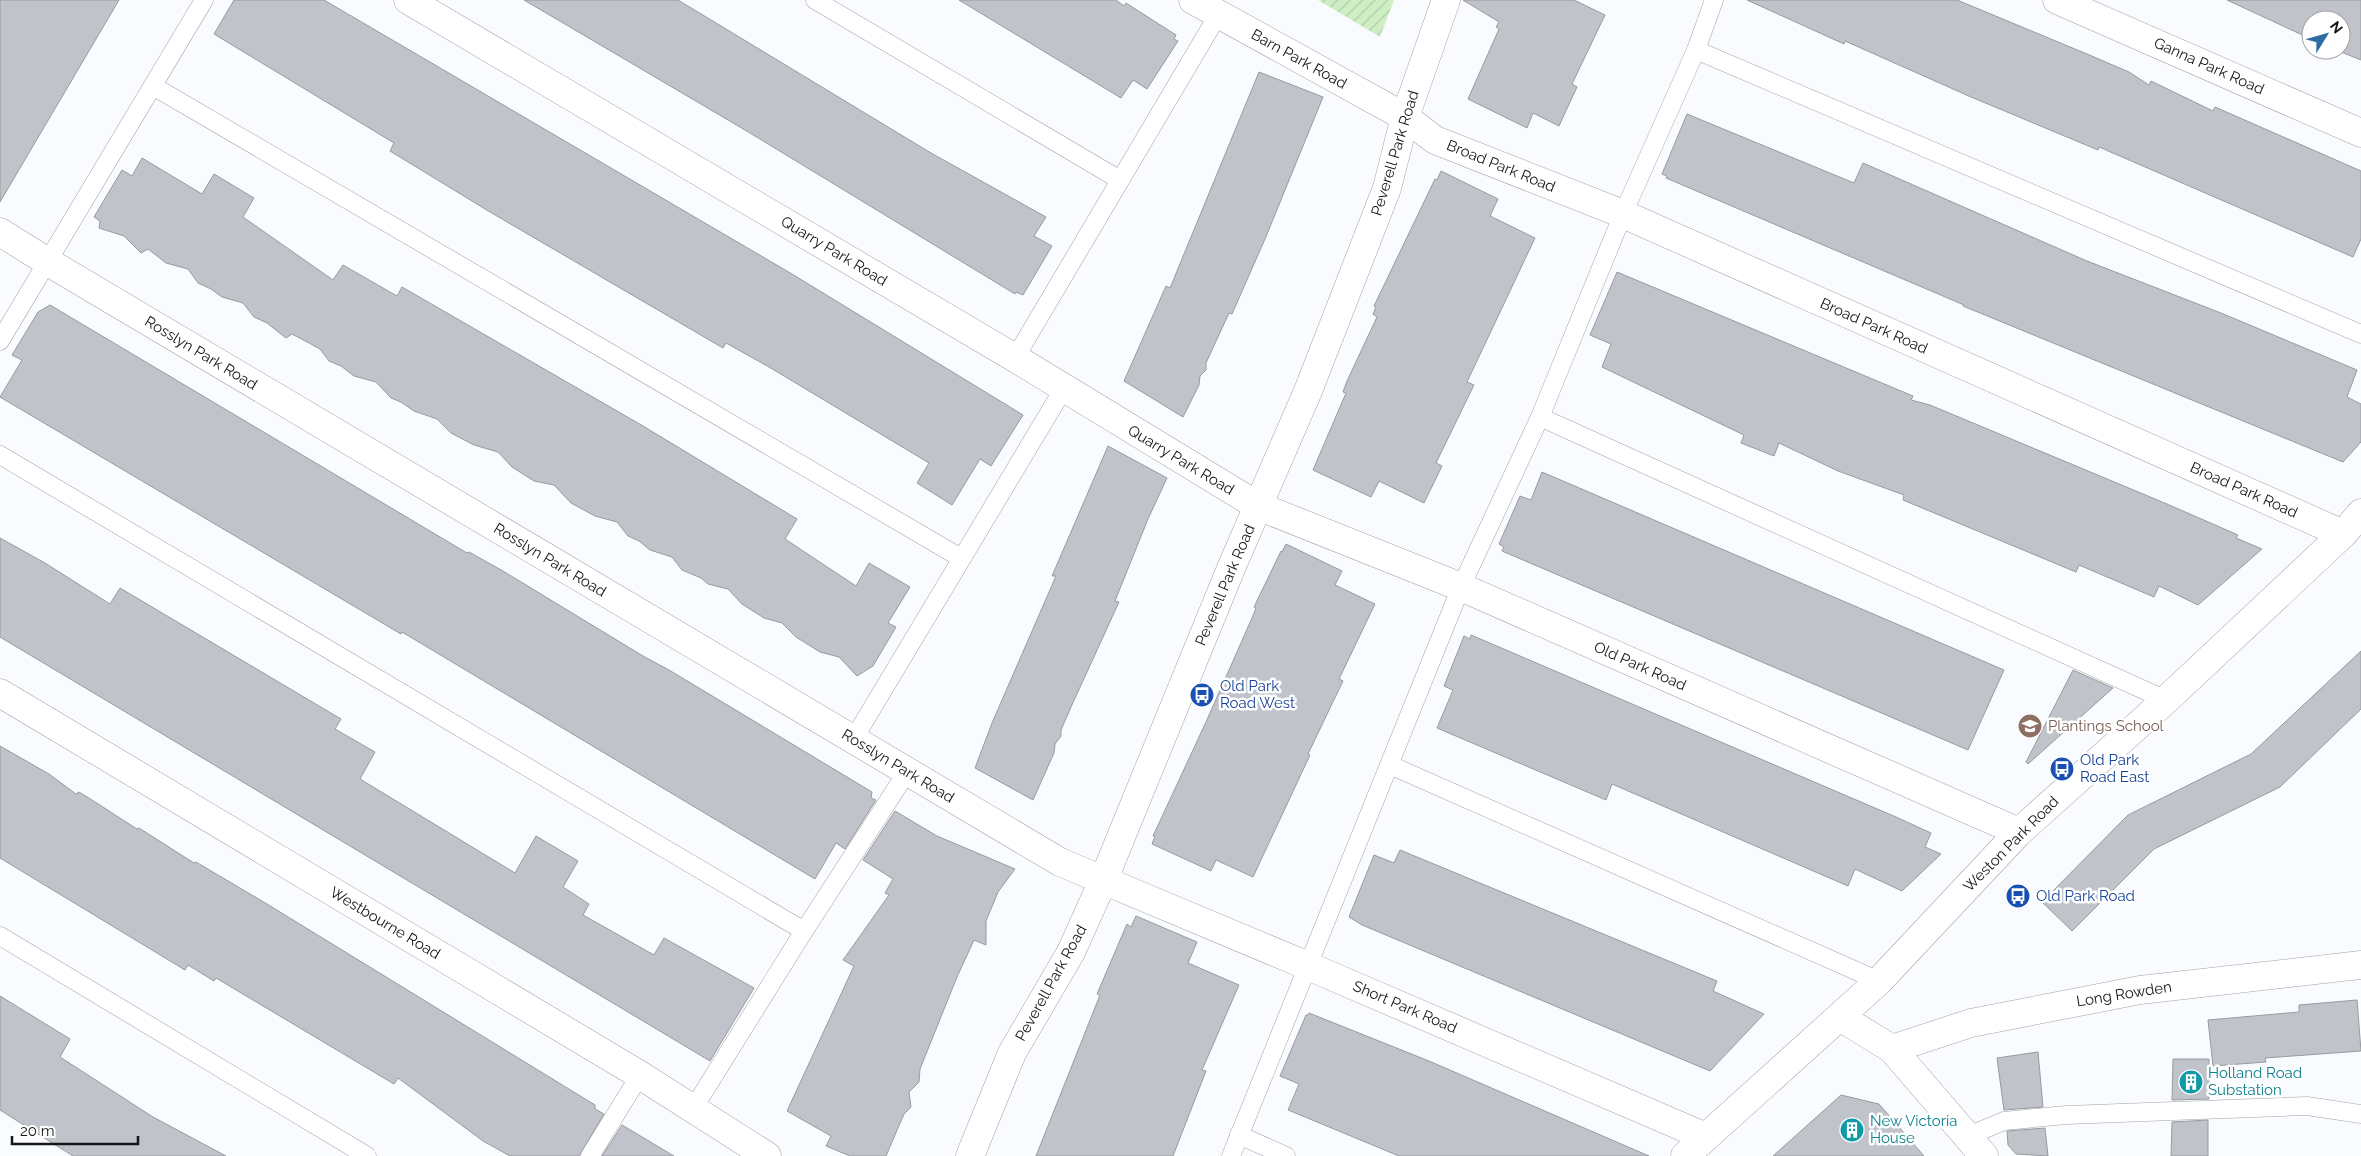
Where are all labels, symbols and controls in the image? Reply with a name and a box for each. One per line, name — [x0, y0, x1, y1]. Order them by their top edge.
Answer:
north arrow — [2301, 10, 2351, 60]
text: N — [2327, 18, 2346, 36]
street label: Barn Park Road — [1248, 25, 1350, 93]
street label: Ganna Park Road — [2151, 34, 2267, 98]
street label: Peverell Park Road — [1367, 88, 1423, 218]
street label: Broad Park Road — [1444, 136, 1558, 196]
street label: Quarry Park Road — [778, 212, 890, 290]
street label: Broad Park Road — [1817, 294, 1931, 358]
street label: Rosslyn Park Road — [142, 312, 260, 394]
street label: Quarry Park Road — [1125, 421, 1237, 499]
street label: Broad Park Road — [2187, 458, 2301, 522]
street label: Rosslyn Park Road — [491, 519, 609, 601]
street label: Peverell Park Road — [1191, 522, 1259, 648]
street label: Old Park Road — [1591, 638, 1689, 694]
place label: Old Park Road West — [1220, 677, 1295, 712]
bus stop icon: Old Park Road West — [1189, 682, 1215, 708]
school or university icon: Plantings School — [2017, 713, 2043, 739]
place label: Plantings School — [2048, 717, 2165, 735]
street label: Rosslyn Park Road — [839, 725, 957, 807]
place label: Old Park Road East — [2080, 751, 2149, 786]
bus stop icon: Old Park Road East — [2049, 756, 2075, 782]
street label: Weston Park Road — [1960, 793, 2062, 895]
street label: Westbourne Road — [327, 883, 443, 963]
bus stop icon: Old Park Road — [2005, 883, 2031, 909]
place label: Old Park Road — [2036, 887, 2135, 905]
street label: Peverell Park Road — [1012, 922, 1090, 1044]
street label: Short Park Road — [1350, 977, 1460, 1037]
street label: Long Rowden — [2075, 978, 2173, 1010]
place label: Holland Road Substation — [2208, 1064, 2302, 1099]
building icon: Holland Road Substation — [2178, 1069, 2204, 1095]
place label: New Victoria House — [1870, 1112, 1957, 1147]
scale bar — [12, 1114, 139, 1146]
building icon: New Victoria House — [1839, 1117, 1865, 1143]
text: 20 m — [20, 1122, 55, 1140]

